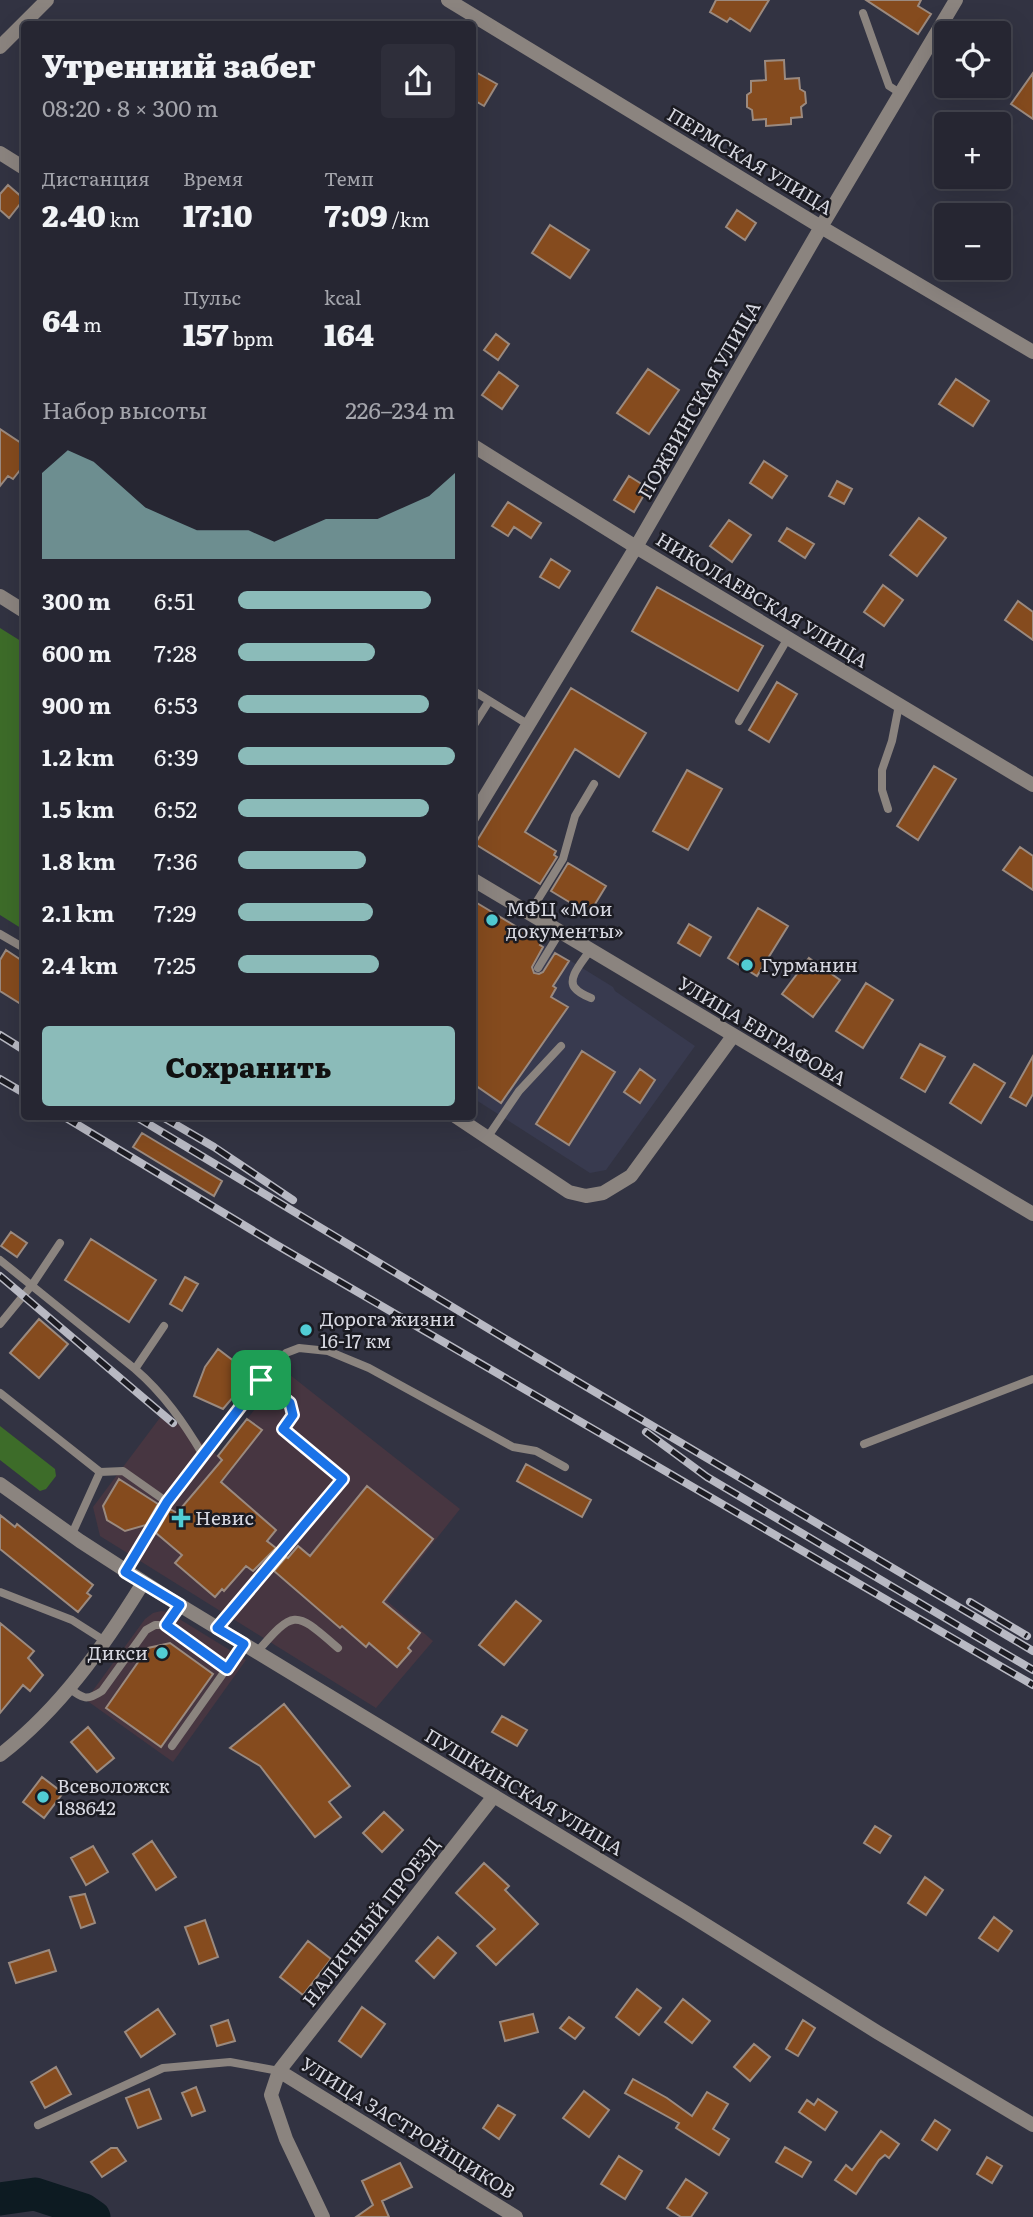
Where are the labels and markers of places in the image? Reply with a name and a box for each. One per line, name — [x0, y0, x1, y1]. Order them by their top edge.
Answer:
place label: МФЦ «Мои документы» — [506, 894, 624, 944]
marker: МФЦ «Мои документы» — [484, 912, 500, 928]
place label: Гурманин — [761, 950, 858, 978]
marker: Гурманин — [739, 957, 755, 973]
place label: Дорога жизни 16-17 км — [320, 1304, 455, 1354]
marker: Дорога жизни 16-17 км — [298, 1322, 314, 1338]
pin — [231, 1350, 291, 1410]
place label: Невис — [195, 1503, 254, 1531]
marker: Невис — [173, 1510, 189, 1526]
place label: Дикси — [88, 1638, 148, 1666]
marker: Дикси — [154, 1645, 170, 1661]
place label: Всеволожск 188642 — [57, 1771, 171, 1821]
marker: Всеволожск 188642 — [35, 1789, 51, 1805]

